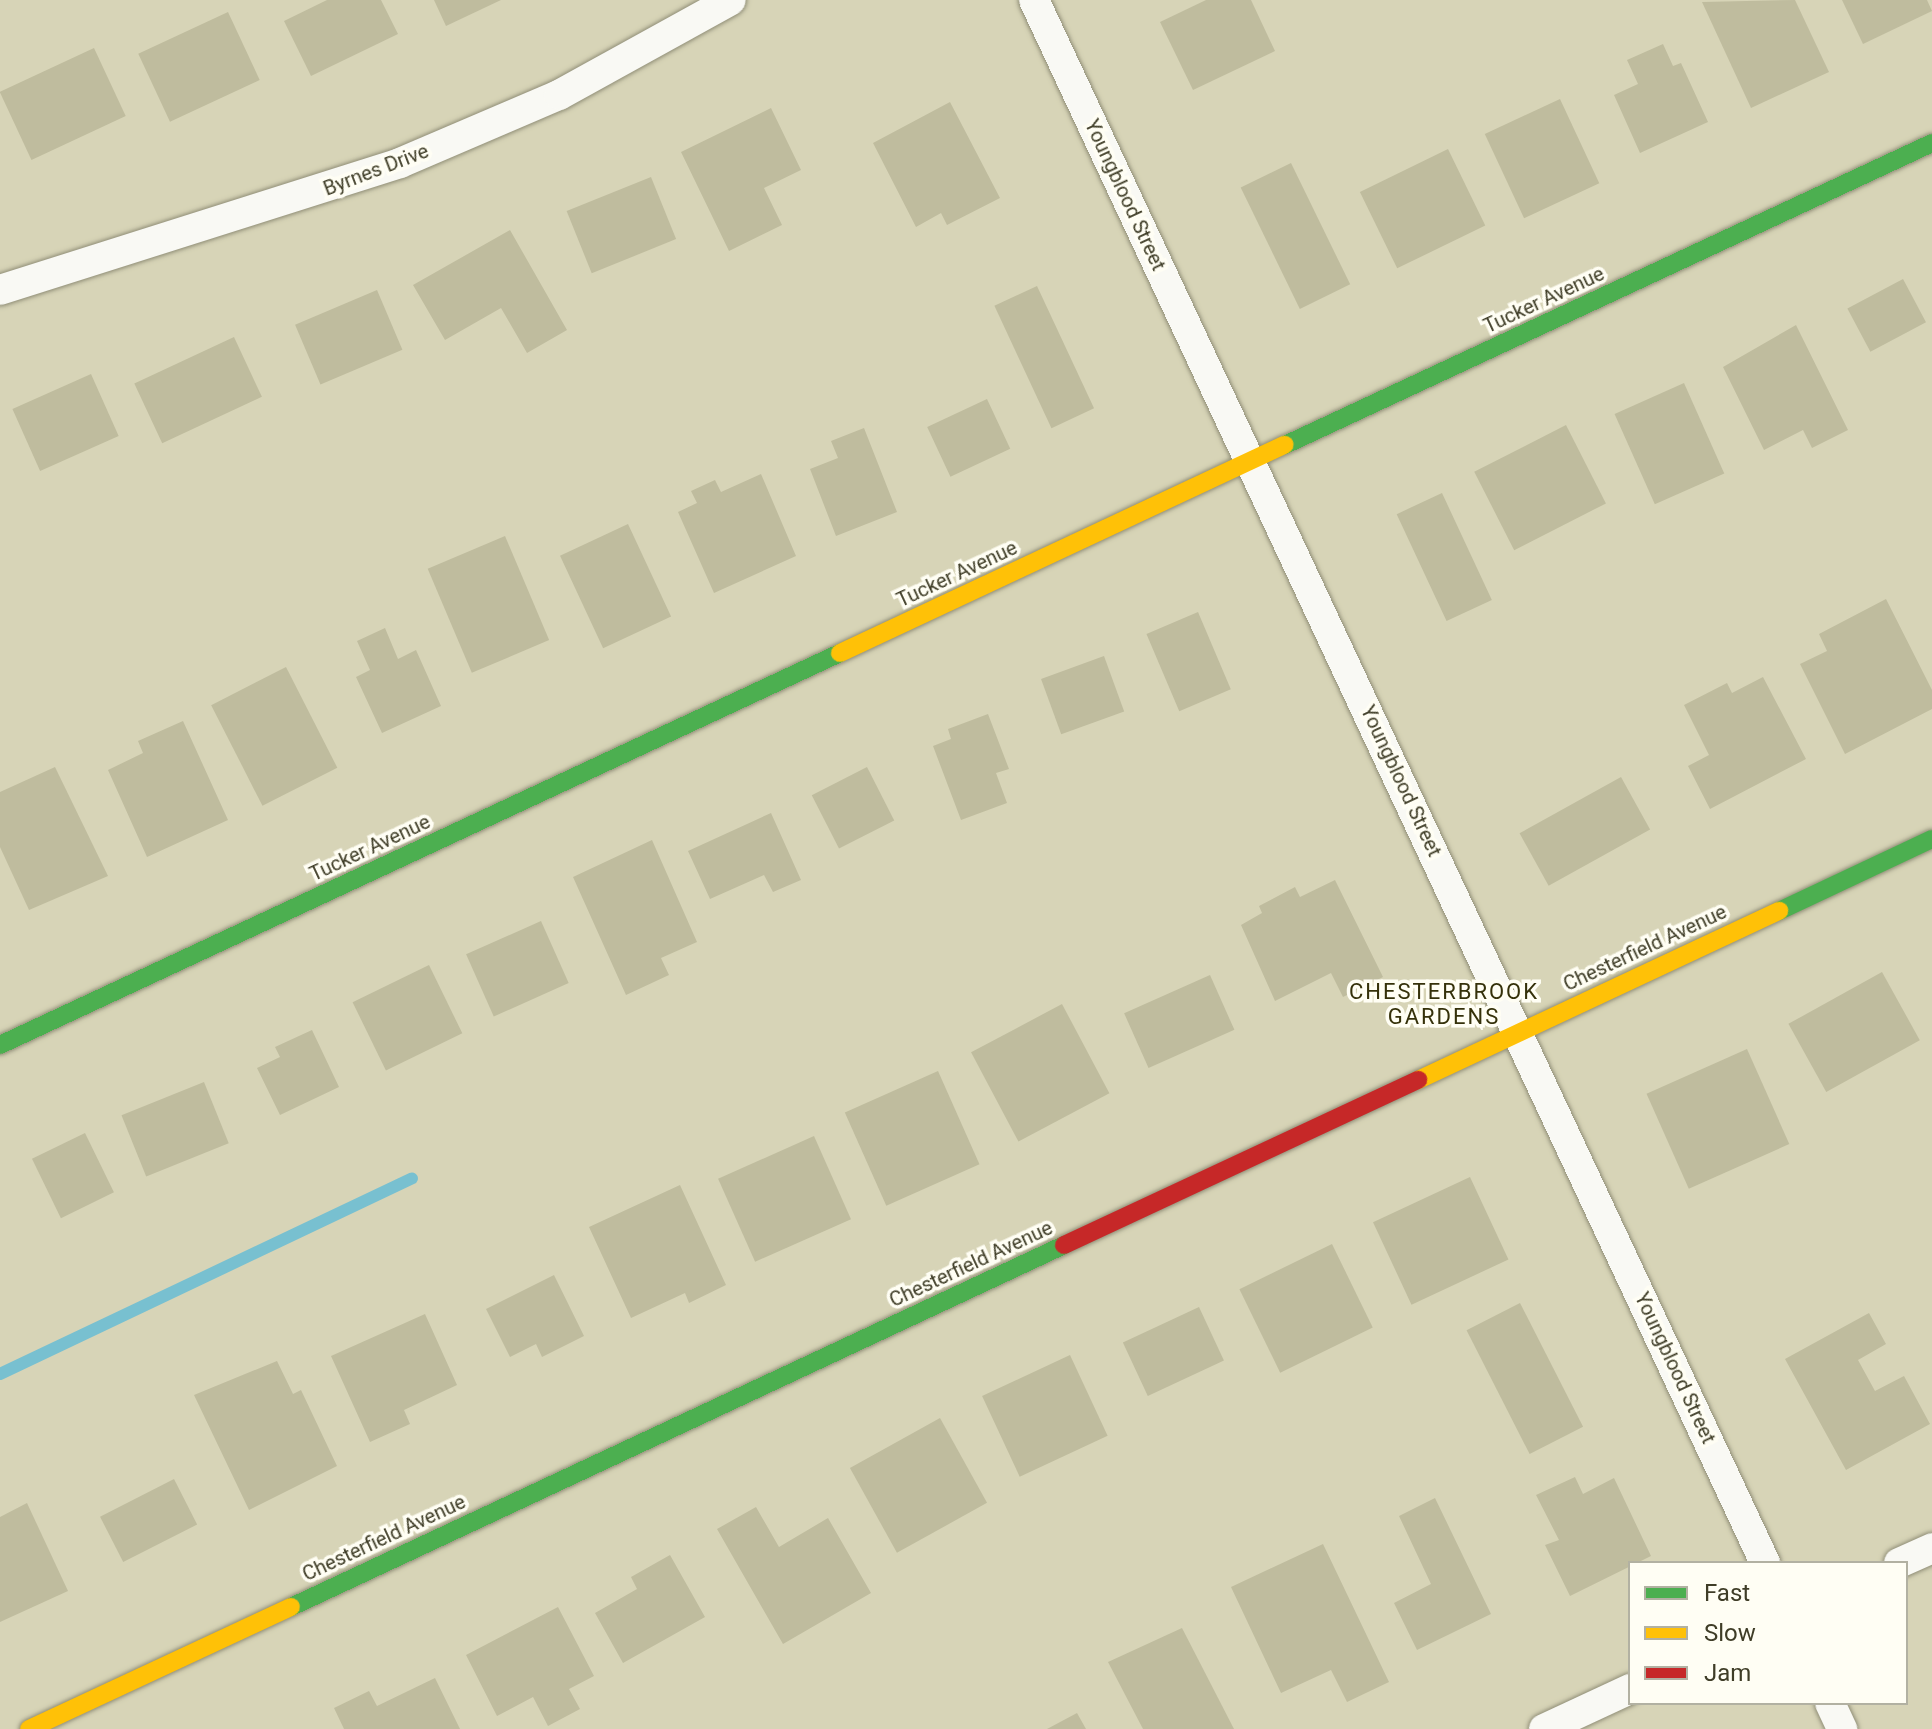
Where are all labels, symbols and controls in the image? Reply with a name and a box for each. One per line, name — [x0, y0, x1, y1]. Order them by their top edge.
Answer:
street label: Youngblood Street — [1079, 116, 1171, 274]
street label: Byrnes Drive — [320, 139, 432, 201]
street label: Tucker Avenue — [1480, 262, 1608, 338]
street label: Tucker Avenue — [893, 536, 1021, 612]
street label: Youngblood Street — [1355, 702, 1447, 860]
street label: Tucker Avenue — [306, 810, 434, 886]
street label: Chesterfield Avenue — [1560, 900, 1730, 996]
district label: CHESTERBROOK GARDENS — [1349, 978, 1539, 1030]
street label: Chesterfield Avenue — [886, 1216, 1056, 1312]
street label: Youngblood Street — [1629, 1289, 1721, 1447]
street label: Chesterfield Avenue — [299, 1490, 469, 1586]
legend — [1628, 1561, 1908, 1705]
text: Fast — [1704, 1579, 1750, 1607]
text: Slow — [1704, 1619, 1756, 1647]
text: Jam — [1704, 1659, 1751, 1687]

